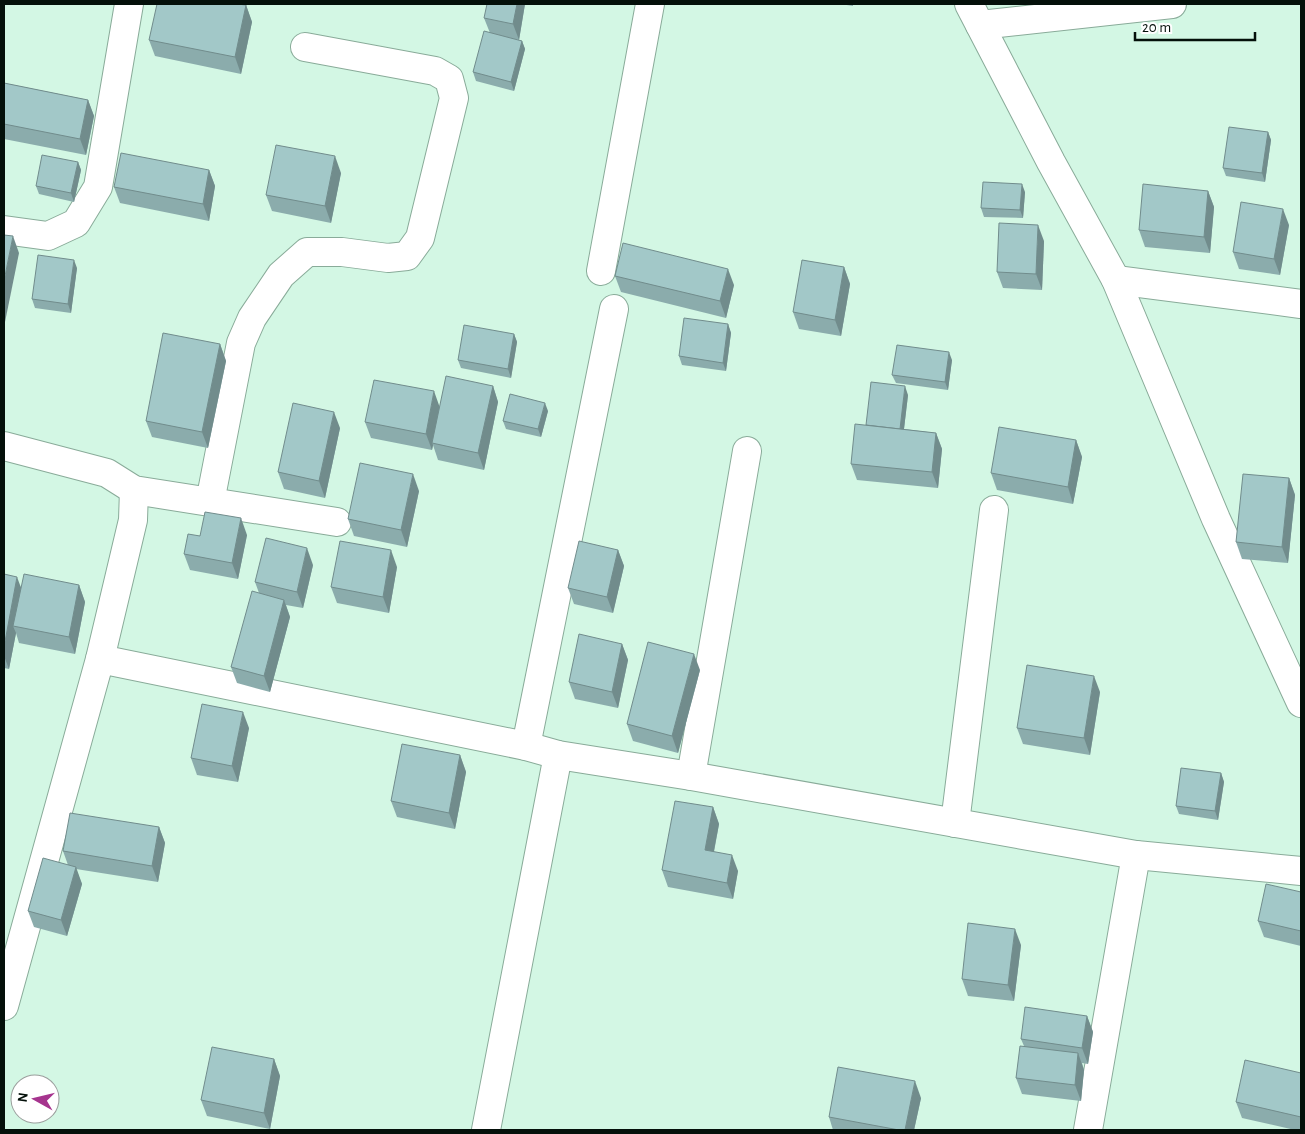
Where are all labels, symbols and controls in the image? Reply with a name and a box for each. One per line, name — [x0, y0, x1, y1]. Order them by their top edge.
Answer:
scale bar — [1135, 10, 1255, 42]
text: 20 m — [1142, 20, 1171, 35]
north arrow — [10, 1074, 60, 1124]
text: N — [16, 1092, 31, 1103]

